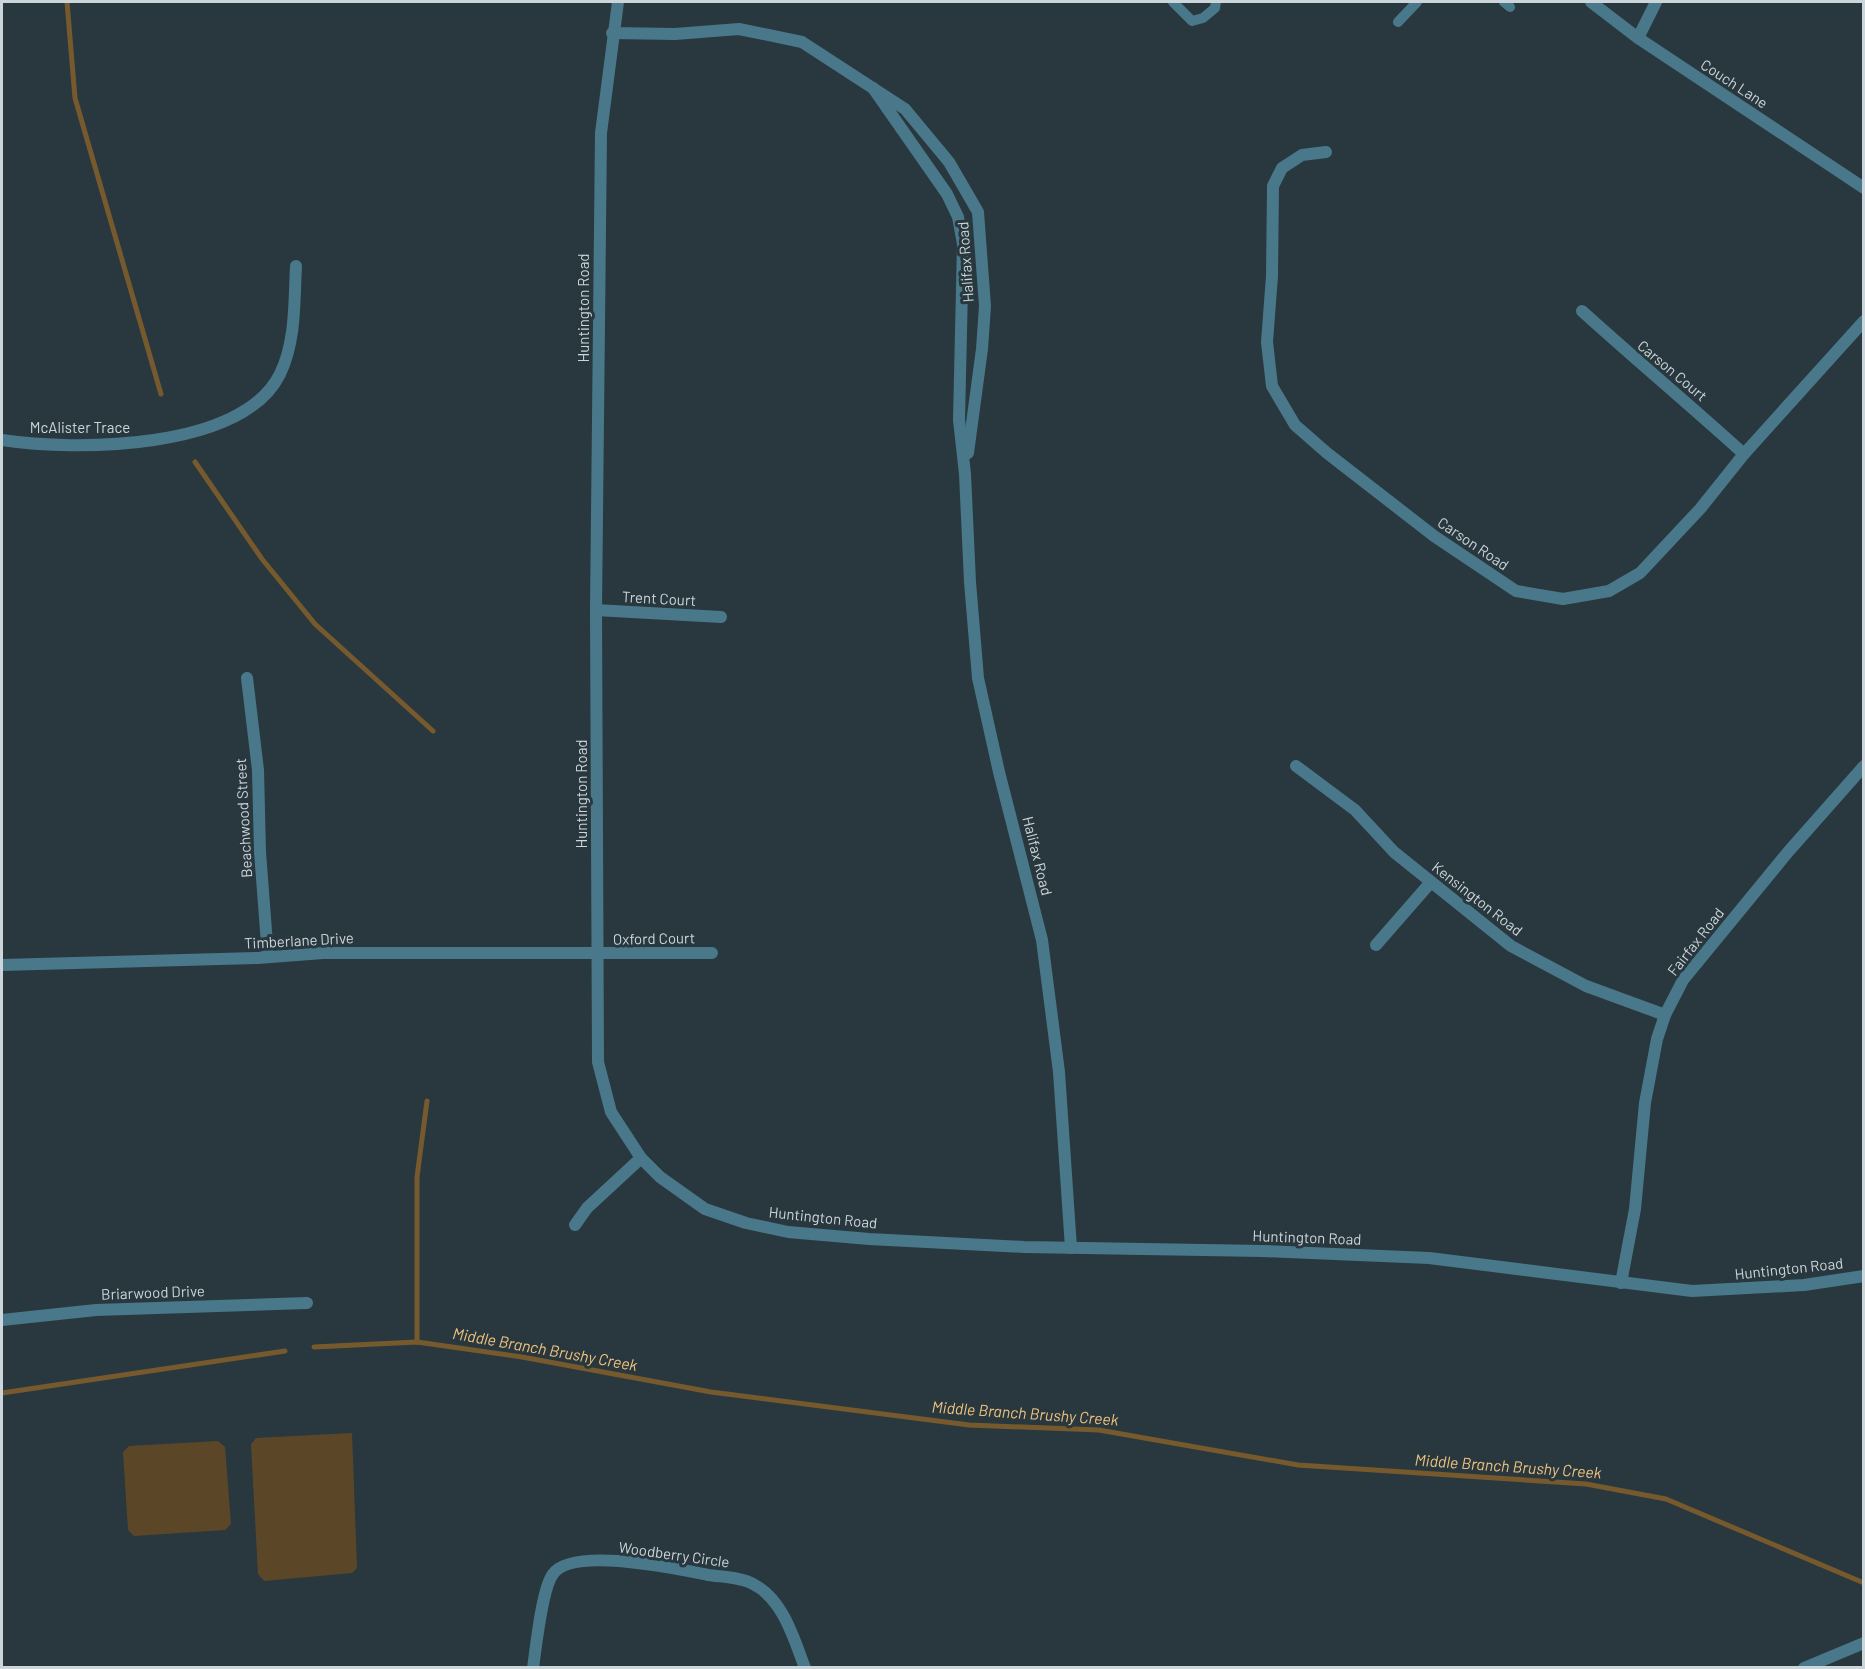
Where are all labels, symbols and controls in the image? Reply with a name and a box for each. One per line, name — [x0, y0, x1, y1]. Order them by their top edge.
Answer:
street label: Couch Lane — [1698, 55, 1771, 112]
street label: Halifax Road — [953, 221, 977, 303]
street label: Huntington Road — [574, 254, 592, 363]
street label: Carson Court — [1634, 336, 1711, 404]
street label: McAlister Trace — [30, 418, 130, 436]
street label: Carson Road — [1435, 513, 1512, 573]
street label: Trent Court — [622, 587, 697, 609]
street label: Huntington Road — [572, 740, 590, 849]
street label: Beachwood Street — [231, 758, 255, 878]
street label: Halifax Road — [1019, 814, 1056, 897]
street label: Kensington Road — [1429, 857, 1526, 939]
street label: Fairfax Road — [1663, 904, 1727, 979]
street label: Timberlane Drive — [244, 928, 354, 952]
street label: Oxford Court — [613, 928, 695, 948]
street label: Huntington Road — [768, 1202, 878, 1232]
street label: Huntington Road — [1252, 1226, 1362, 1248]
street label: Huntington Road — [1734, 1253, 1844, 1283]
street label: Briarwood Drive — [101, 1281, 205, 1303]
water label: Middle Branch Brushy Creek — [451, 1323, 639, 1374]
water label: Middle Branch Brushy Creek — [931, 1396, 1119, 1429]
water label: Middle Branch Brushy Creek — [1414, 1449, 1602, 1482]
street label: Woodberry Circle — [617, 1537, 731, 1571]

